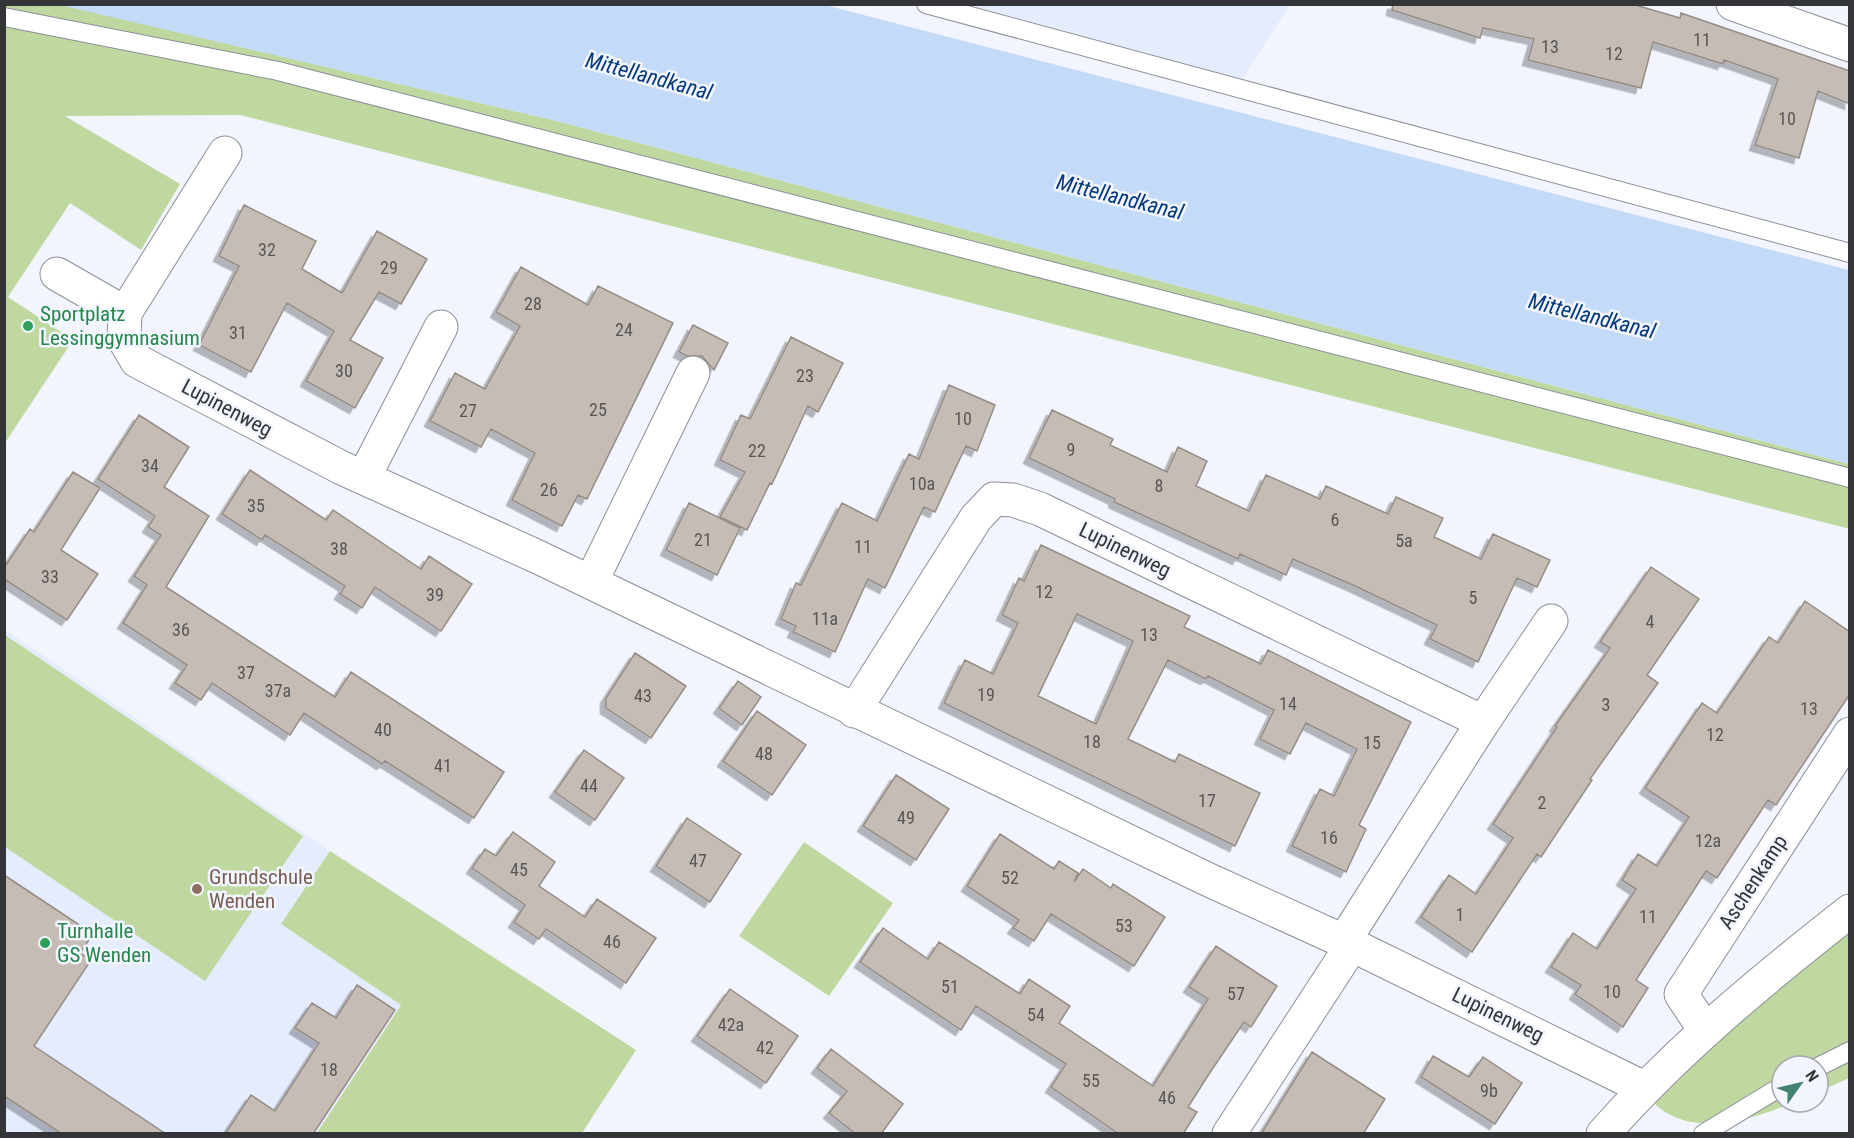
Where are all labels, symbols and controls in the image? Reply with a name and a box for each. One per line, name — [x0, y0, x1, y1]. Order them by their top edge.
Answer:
house number: 11 — [1693, 29, 1711, 50]
house number: 13 — [1541, 36, 1559, 57]
house number: 12 — [1605, 43, 1623, 64]
water label: Mittellandkanal — [583, 47, 716, 105]
house number: 10 — [1778, 108, 1796, 129]
water label: Mittellandkanal — [1054, 169, 1187, 225]
house number: 32 — [258, 239, 276, 260]
house number: 29 — [380, 257, 398, 278]
water label: Mittellandkanal — [1526, 288, 1659, 344]
house number: 28 — [524, 293, 542, 314]
place label: Sportplatz Lessinggymnasium — [40, 302, 200, 350]
marker: Sportplatz Lessinggymnasium — [21, 319, 35, 333]
house number: 24 — [615, 319, 633, 340]
house number: 31 — [229, 322, 247, 343]
house number: 30 — [335, 360, 353, 381]
house number: 23 — [796, 365, 814, 386]
street label: Lupinenweg — [178, 374, 276, 442]
house number: 25 — [589, 399, 607, 420]
house number: 27 — [459, 400, 477, 421]
house number: 10 — [954, 408, 972, 429]
house number: 9 — [1067, 439, 1075, 460]
house number: 22 — [748, 440, 766, 461]
house number: 34 — [141, 455, 159, 476]
house number: 10a — [909, 473, 935, 494]
house number: 8 — [1155, 475, 1163, 496]
house number: 26 — [540, 479, 558, 500]
house number: 35 — [247, 495, 265, 516]
house number: 6 — [1331, 509, 1339, 530]
street label: Lupinenweg — [1075, 518, 1175, 582]
house number: 21 — [694, 529, 712, 550]
house number: 5a — [1395, 530, 1413, 551]
house number: 11 — [854, 536, 872, 557]
house number: 38 — [330, 538, 348, 559]
house number: 33 — [41, 566, 59, 587]
house number: 12 — [1035, 581, 1053, 602]
house number: 39 — [426, 584, 444, 605]
house number: 5 — [1469, 587, 1478, 608]
house number: 11a — [812, 608, 838, 629]
house number: 4 — [1646, 611, 1655, 632]
house number: 36 — [172, 619, 190, 640]
house number: 13 — [1140, 624, 1158, 645]
house number: 37 — [237, 662, 255, 683]
house number: 37a — [265, 680, 291, 701]
house number: 19 — [977, 684, 995, 705]
house number: 43 — [634, 685, 652, 706]
house number: 14 — [1279, 693, 1297, 714]
house number: 3 — [1602, 694, 1610, 715]
house number: 13 — [1800, 698, 1818, 719]
house number: 40 — [374, 719, 392, 740]
house number: 12 — [1706, 724, 1724, 745]
house number: 18 — [1083, 731, 1101, 752]
house number: 15 — [1363, 732, 1381, 753]
house number: 48 — [755, 743, 773, 764]
house number: 41 — [434, 755, 452, 776]
house number: 44 — [580, 775, 598, 796]
house number: 17 — [1198, 790, 1216, 811]
house number: 2 — [1538, 792, 1547, 813]
house number: 49 — [897, 807, 915, 828]
house number: 16 — [1320, 827, 1338, 848]
house number: 12a — [1695, 830, 1721, 851]
street label: Aschenkamp — [1714, 830, 1792, 934]
house number: 47 — [689, 850, 707, 871]
house number: 45 — [510, 859, 528, 880]
place label: Grundschule Wenden — [209, 865, 313, 913]
house number: 52 — [1001, 867, 1019, 888]
marker: Grundschule Wenden — [190, 882, 204, 896]
house number: 1 — [1456, 904, 1464, 925]
house number: 11 — [1639, 906, 1657, 927]
house number: 53 — [1115, 915, 1133, 936]
place label: Turnhalle GS Wenden — [57, 919, 151, 967]
house number: 46 — [603, 931, 621, 952]
marker: Turnhalle GS Wenden — [38, 936, 52, 950]
house number: 51 — [941, 976, 959, 997]
house number: 10 — [1603, 981, 1621, 1002]
house number: 57 — [1227, 983, 1245, 1004]
street label: Lupinenweg — [1448, 983, 1548, 1047]
house number: 54 — [1027, 1004, 1045, 1025]
house number: 42a — [718, 1014, 744, 1035]
house number: 42 — [756, 1037, 774, 1058]
north arrow — [1770, 1054, 1830, 1114]
house number: 18 — [320, 1059, 338, 1080]
text: N — [1801, 1067, 1823, 1085]
house number: 55 — [1082, 1070, 1100, 1091]
house number: 9b — [1480, 1080, 1498, 1101]
house number: 46 — [1158, 1087, 1176, 1108]

